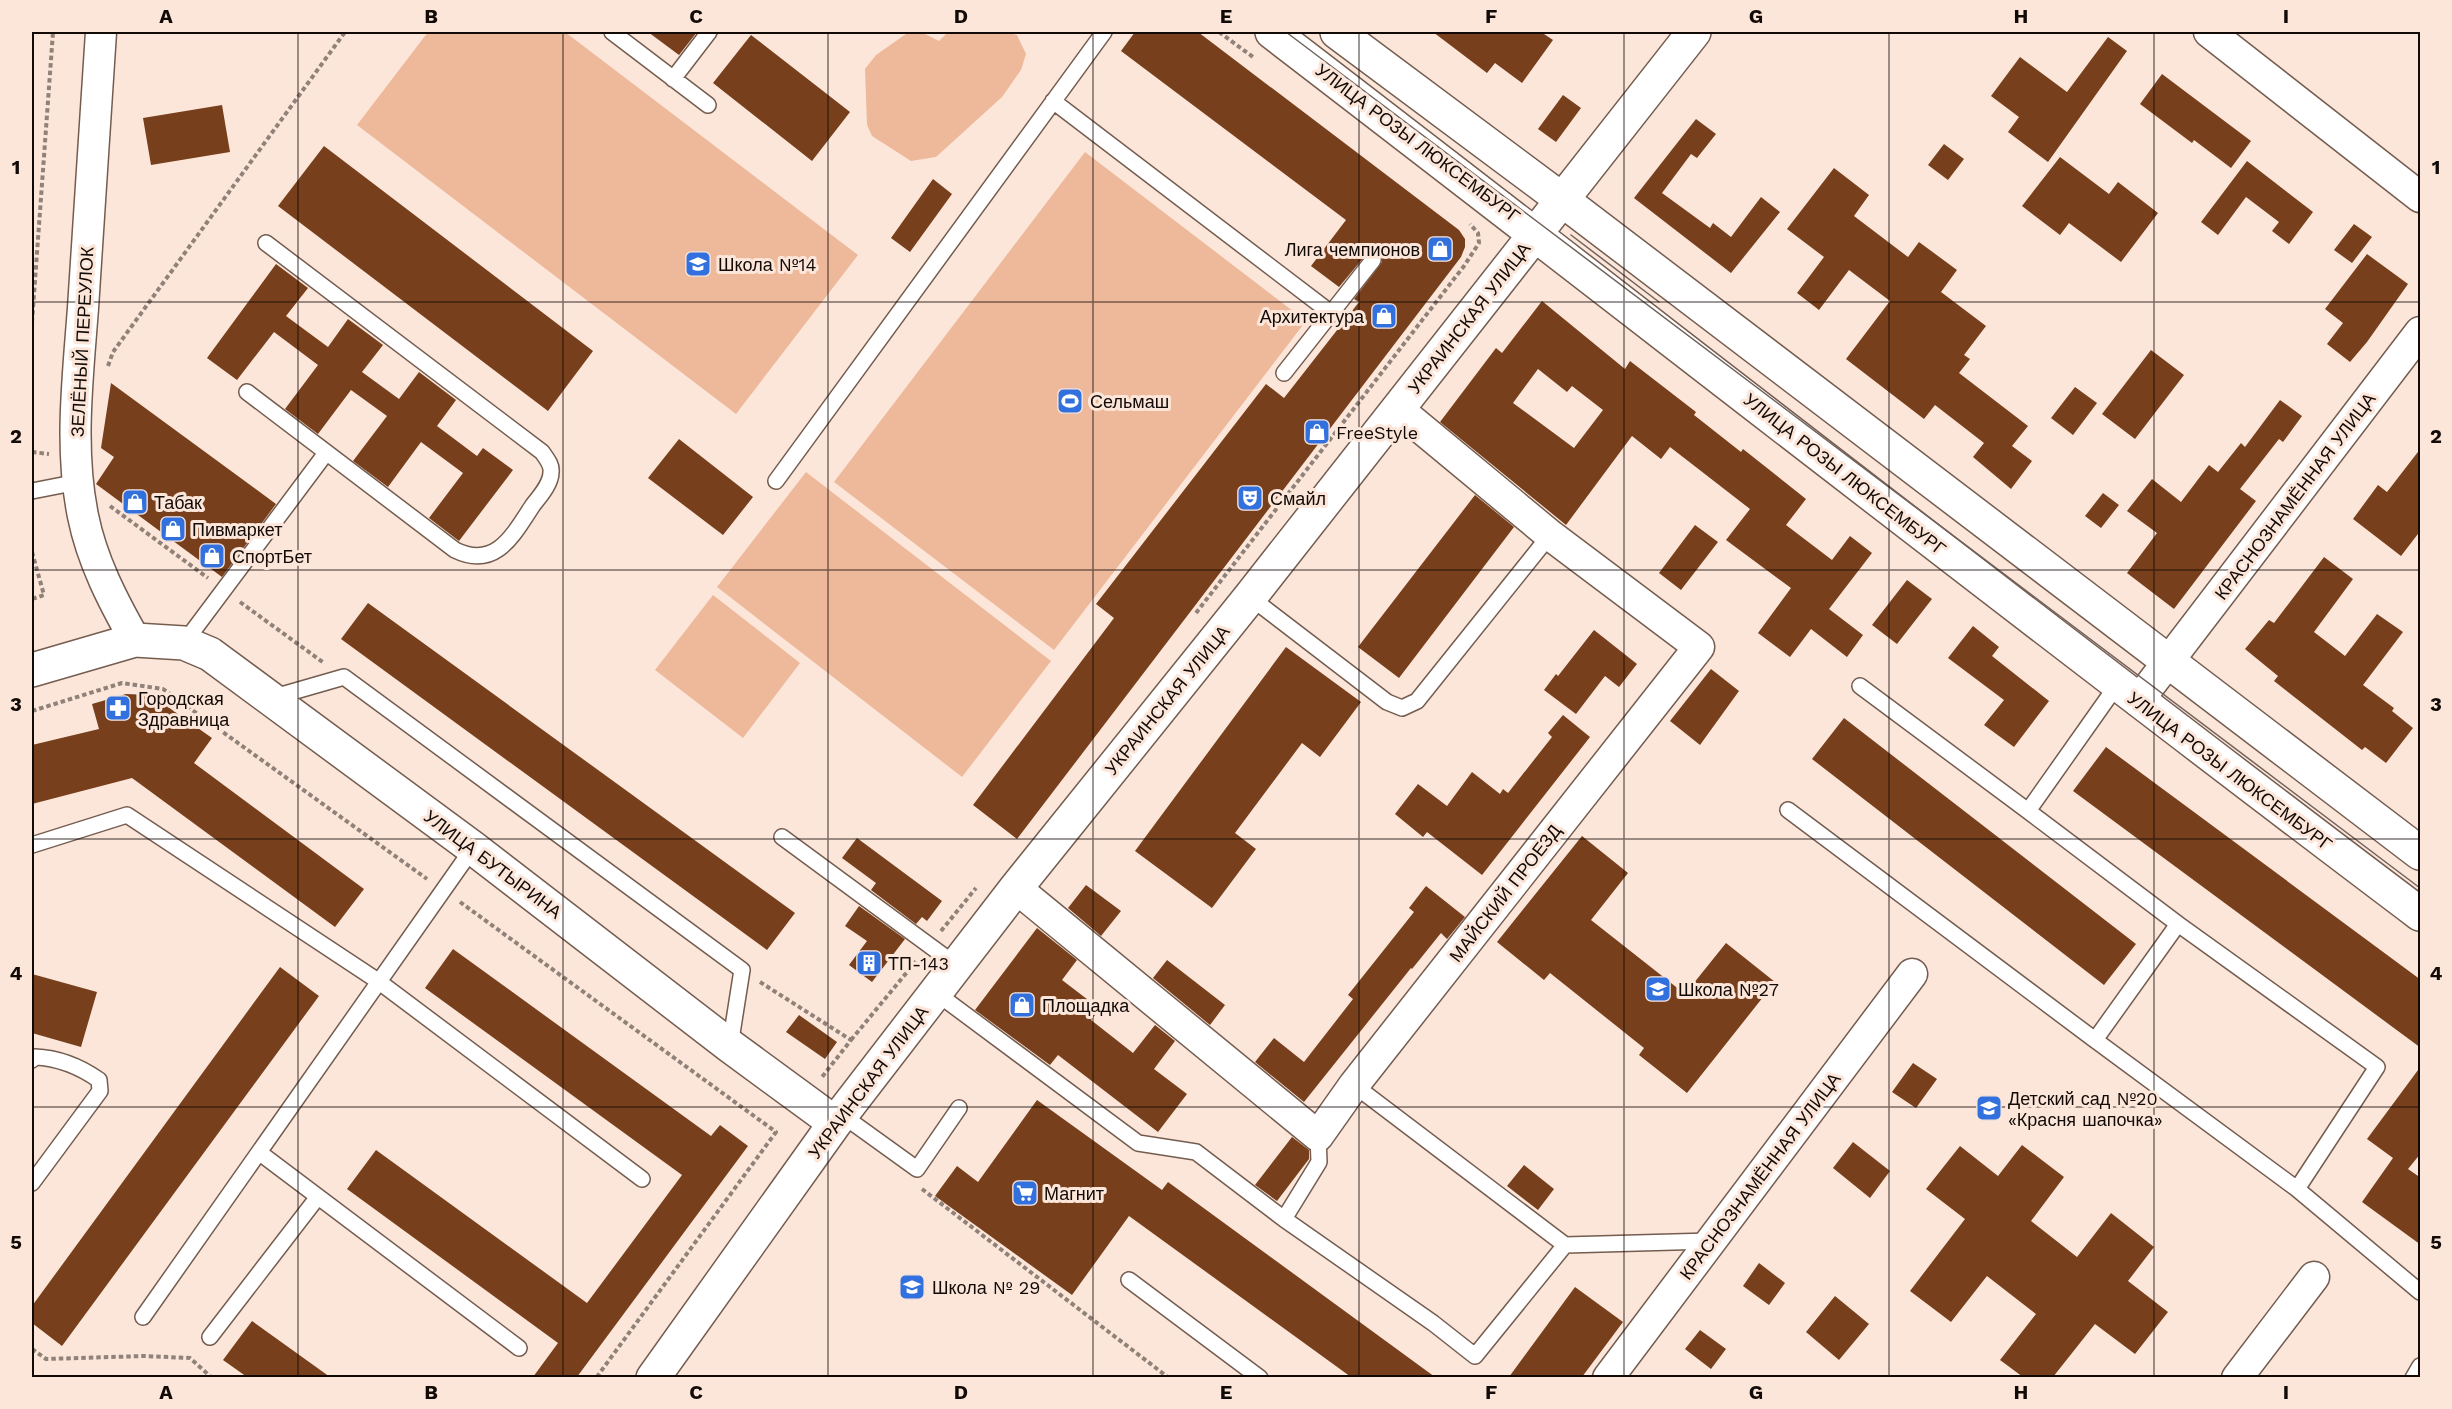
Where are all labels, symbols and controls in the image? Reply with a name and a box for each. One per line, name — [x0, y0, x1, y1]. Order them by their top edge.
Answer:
text: A — [159, 4, 173, 28]
text: B — [424, 4, 438, 28]
text: C — [689, 4, 703, 28]
text: D — [954, 4, 968, 28]
text: E — [1220, 4, 1232, 28]
text: F — [1485, 4, 1497, 28]
text: G — [1749, 4, 1763, 28]
text: H — [2014, 4, 2028, 28]
text: I — [2283, 4, 2289, 28]
street label: УЛИЦА РОЗЫ ЛЮКСЕМБУРГ — [1312, 59, 1525, 227]
text: 1 — [12, 155, 20, 179]
text: 1 — [2432, 155, 2440, 179]
shop icon: Лига чемпионов — [1425, 234, 1455, 264]
street label: УКРАИНСКАЯ УЛИЦА — [1403, 238, 1535, 398]
place label: Лига чемпионов — [1285, 239, 1420, 260]
street label: ЗЕЛЁНЫЙ ПЕРЕУЛОК — [67, 246, 98, 438]
school or university icon: Школа №14 — [683, 249, 713, 279]
place label: Школа №14 — [718, 254, 817, 275]
shop icon: Архитектура — [1369, 301, 1399, 331]
place label: Архитектура — [1260, 306, 1365, 327]
sports icon: Сельмаш — [1055, 386, 1085, 416]
street label: КРАСНОЗНАМЁННАЯ УЛИЦА — [2210, 388, 2380, 604]
street label: УЛИЦА РОЗЫ ЛЮКСЕМБУРГ — [1740, 389, 1950, 560]
place label: Сельмаш — [1090, 391, 1169, 412]
shop icon: FreeStyle — [1302, 417, 1332, 447]
place label: FreeStyle — [1336, 422, 1418, 443]
text: 2 — [10, 424, 22, 448]
text: 2 — [2430, 424, 2442, 448]
theatre icon: Смайл — [1235, 483, 1265, 513]
shop icon: Табак — [120, 487, 150, 517]
place label: Смайл — [1270, 488, 1326, 509]
place label: Табак — [154, 492, 202, 513]
shop icon: Пивмаркет — [158, 514, 188, 544]
place label: Пивмаркет — [192, 519, 282, 540]
shop icon: СпортБет — [197, 541, 227, 571]
place label: СпортБет — [232, 546, 312, 567]
street label: УКРАИНСКАЯ УЛИЦА — [1100, 621, 1234, 779]
street label: УЛИЦА РОЗЫ ЛЮКСЕМБУРГ — [2124, 687, 2337, 855]
place label: Городская Здравница — [138, 688, 230, 730]
text: 3 — [10, 692, 22, 716]
text: 3 — [2430, 692, 2442, 716]
pharmacy icon: Городская Здравница — [103, 693, 133, 723]
street label: УЛИЦА БУТЫРИНА — [420, 805, 566, 923]
street label: МАЙСКИЙ ПРОЕЗД — [1445, 820, 1565, 966]
building icon: ТП-143 — [854, 948, 884, 978]
place label: ТП-143 — [888, 953, 949, 974]
text: 4 — [10, 961, 23, 985]
text: 4 — [2430, 961, 2443, 985]
school or university icon: Школа №27 — [1643, 974, 1673, 1004]
place label: Школа №27 — [1678, 979, 1779, 1000]
shop icon: Площадка — [1007, 990, 1037, 1020]
place label: Площадка — [1042, 995, 1130, 1016]
street label: УКРАИНСКАЯ УЛИЦА — [804, 1001, 932, 1163]
street label: КРАСНОЗНАМЁННАЯ УЛИЦА — [1675, 1068, 1845, 1284]
place label: Детский сад №20 «Красня шапочка» — [2008, 1088, 2163, 1130]
school or university icon: Детский сад №20 «Красня шапочка» — [1974, 1093, 2004, 1123]
supermarket icon: Магнит — [1010, 1178, 1040, 1208]
place label: Магнит — [1044, 1183, 1104, 1204]
text: 5 — [10, 1230, 22, 1254]
text: 5 — [2430, 1230, 2442, 1254]
school or university icon: Школа № 29 — [897, 1272, 927, 1302]
place label: Школа № 29 — [932, 1277, 1040, 1298]
text: A — [159, 1380, 173, 1404]
text: B — [424, 1380, 438, 1404]
text: C — [689, 1380, 703, 1404]
text: D — [954, 1380, 968, 1404]
text: E — [1220, 1380, 1232, 1404]
text: F — [1485, 1380, 1497, 1404]
text: G — [1749, 1380, 1763, 1404]
text: H — [2014, 1380, 2028, 1404]
text: I — [2283, 1380, 2289, 1404]

